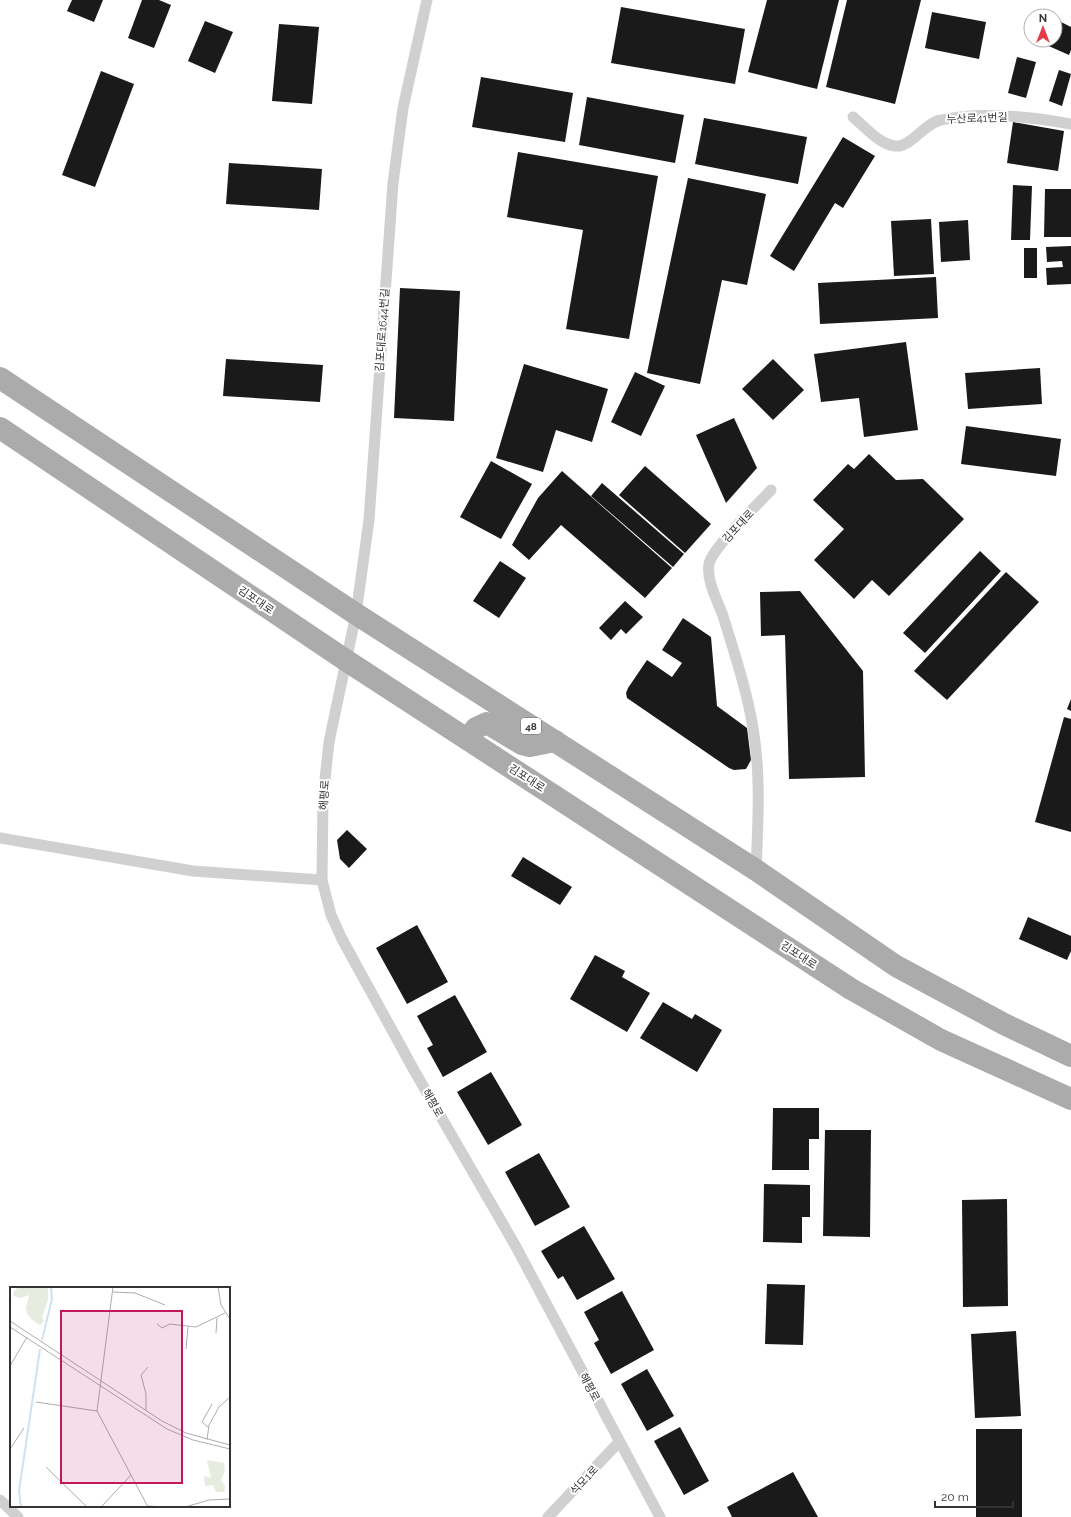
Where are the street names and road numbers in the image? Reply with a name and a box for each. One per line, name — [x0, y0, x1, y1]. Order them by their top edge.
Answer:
street label: 누산로41번길 — [946, 111, 1008, 126]
street label: 김포대로1644번길 — [373, 288, 392, 372]
street label: 김포대로 — [720, 507, 757, 546]
street label: 김포대로 — [235, 584, 276, 617]
road number: 48 — [521, 718, 541, 734]
street label: 김포대로 — [506, 762, 547, 795]
street label: 해평로 — [317, 779, 332, 811]
street label: 김포대로 — [778, 939, 819, 972]
street label: 해평로 — [419, 1087, 446, 1120]
street label: 해평로 — [577, 1371, 602, 1404]
street label: 석모1로 — [568, 1463, 601, 1498]

